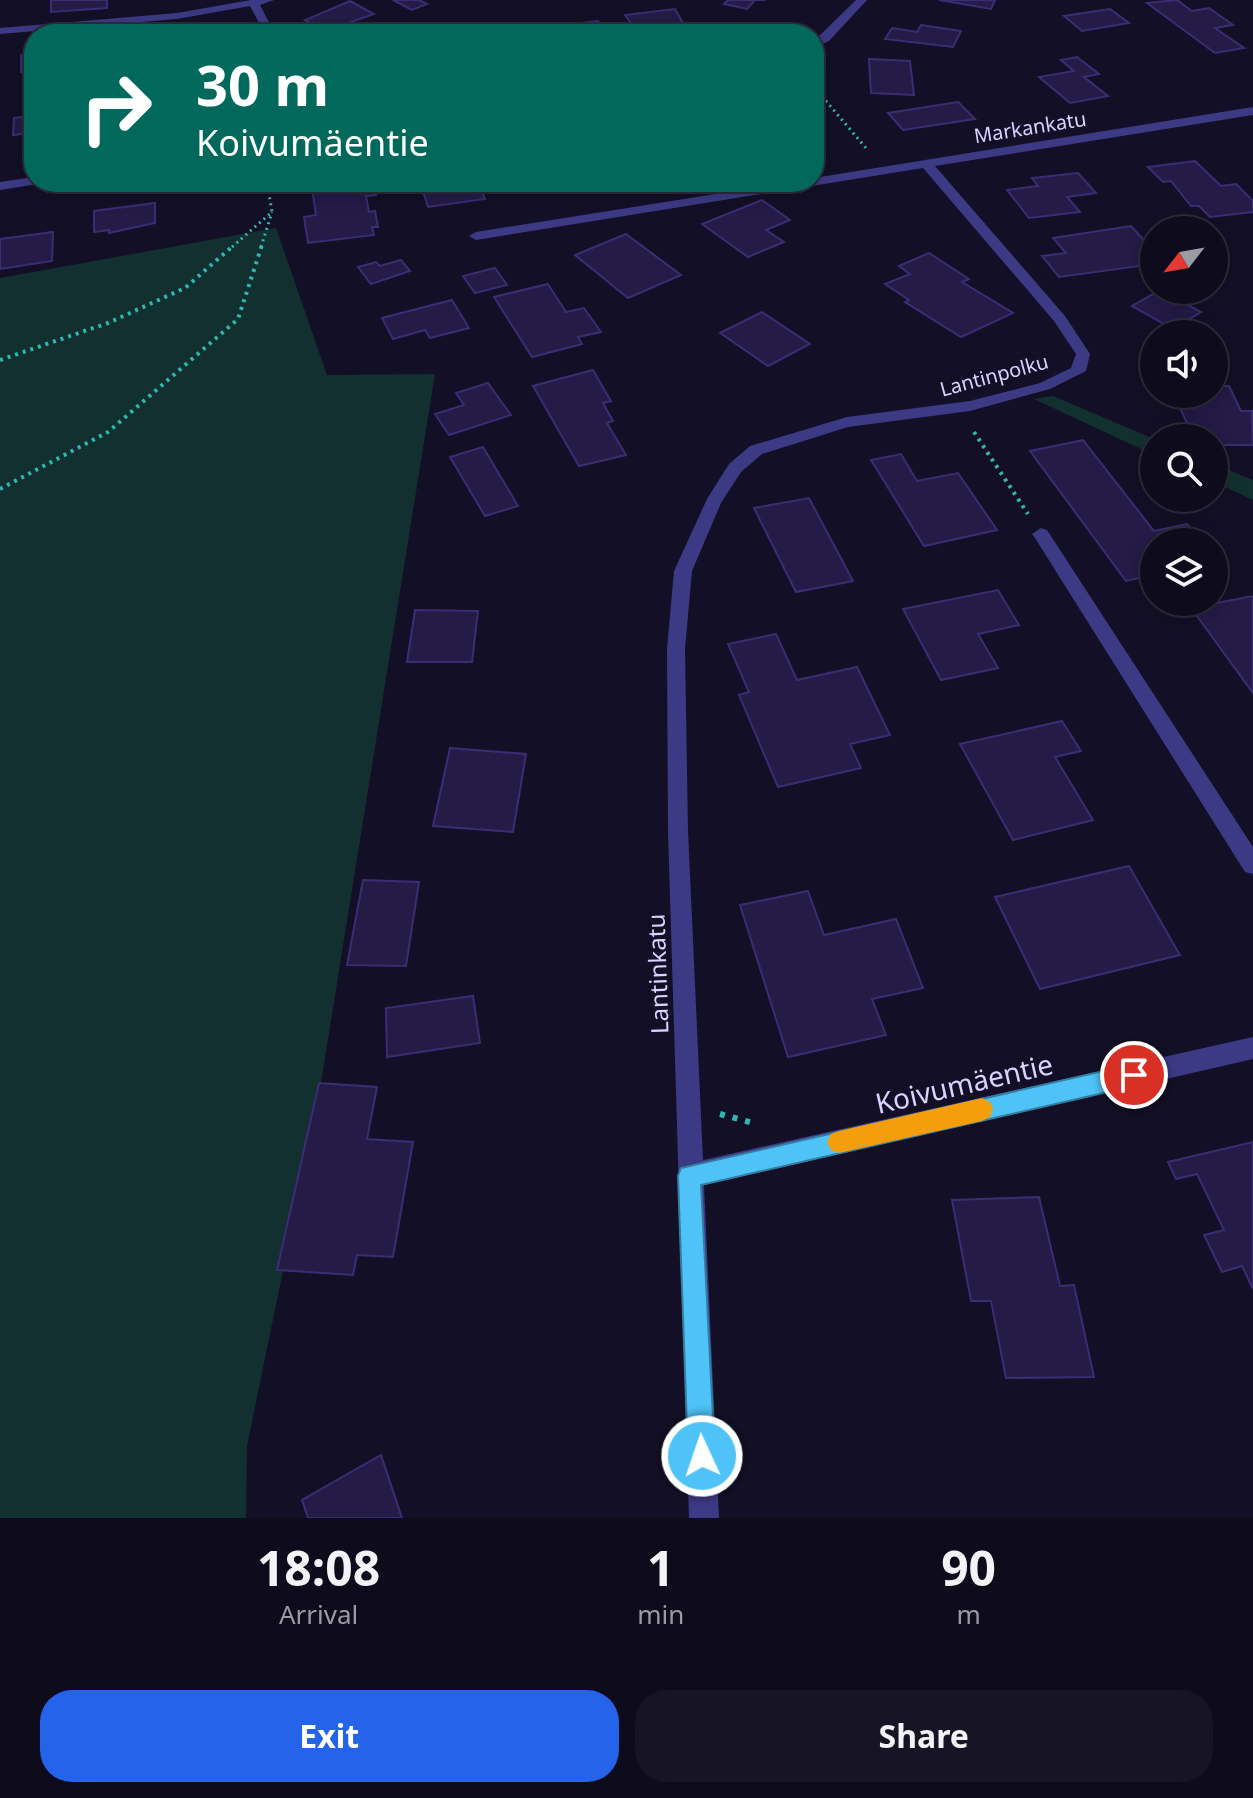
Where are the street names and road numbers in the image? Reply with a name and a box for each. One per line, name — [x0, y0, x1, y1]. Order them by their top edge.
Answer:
street label: Markankatu — [972, 105, 1088, 149]
street label: Lantinpolku — [937, 348, 1051, 402]
street label: Lantinkatu — [638, 913, 676, 1035]
street label: Koivumäentie — [871, 1044, 1057, 1122]

